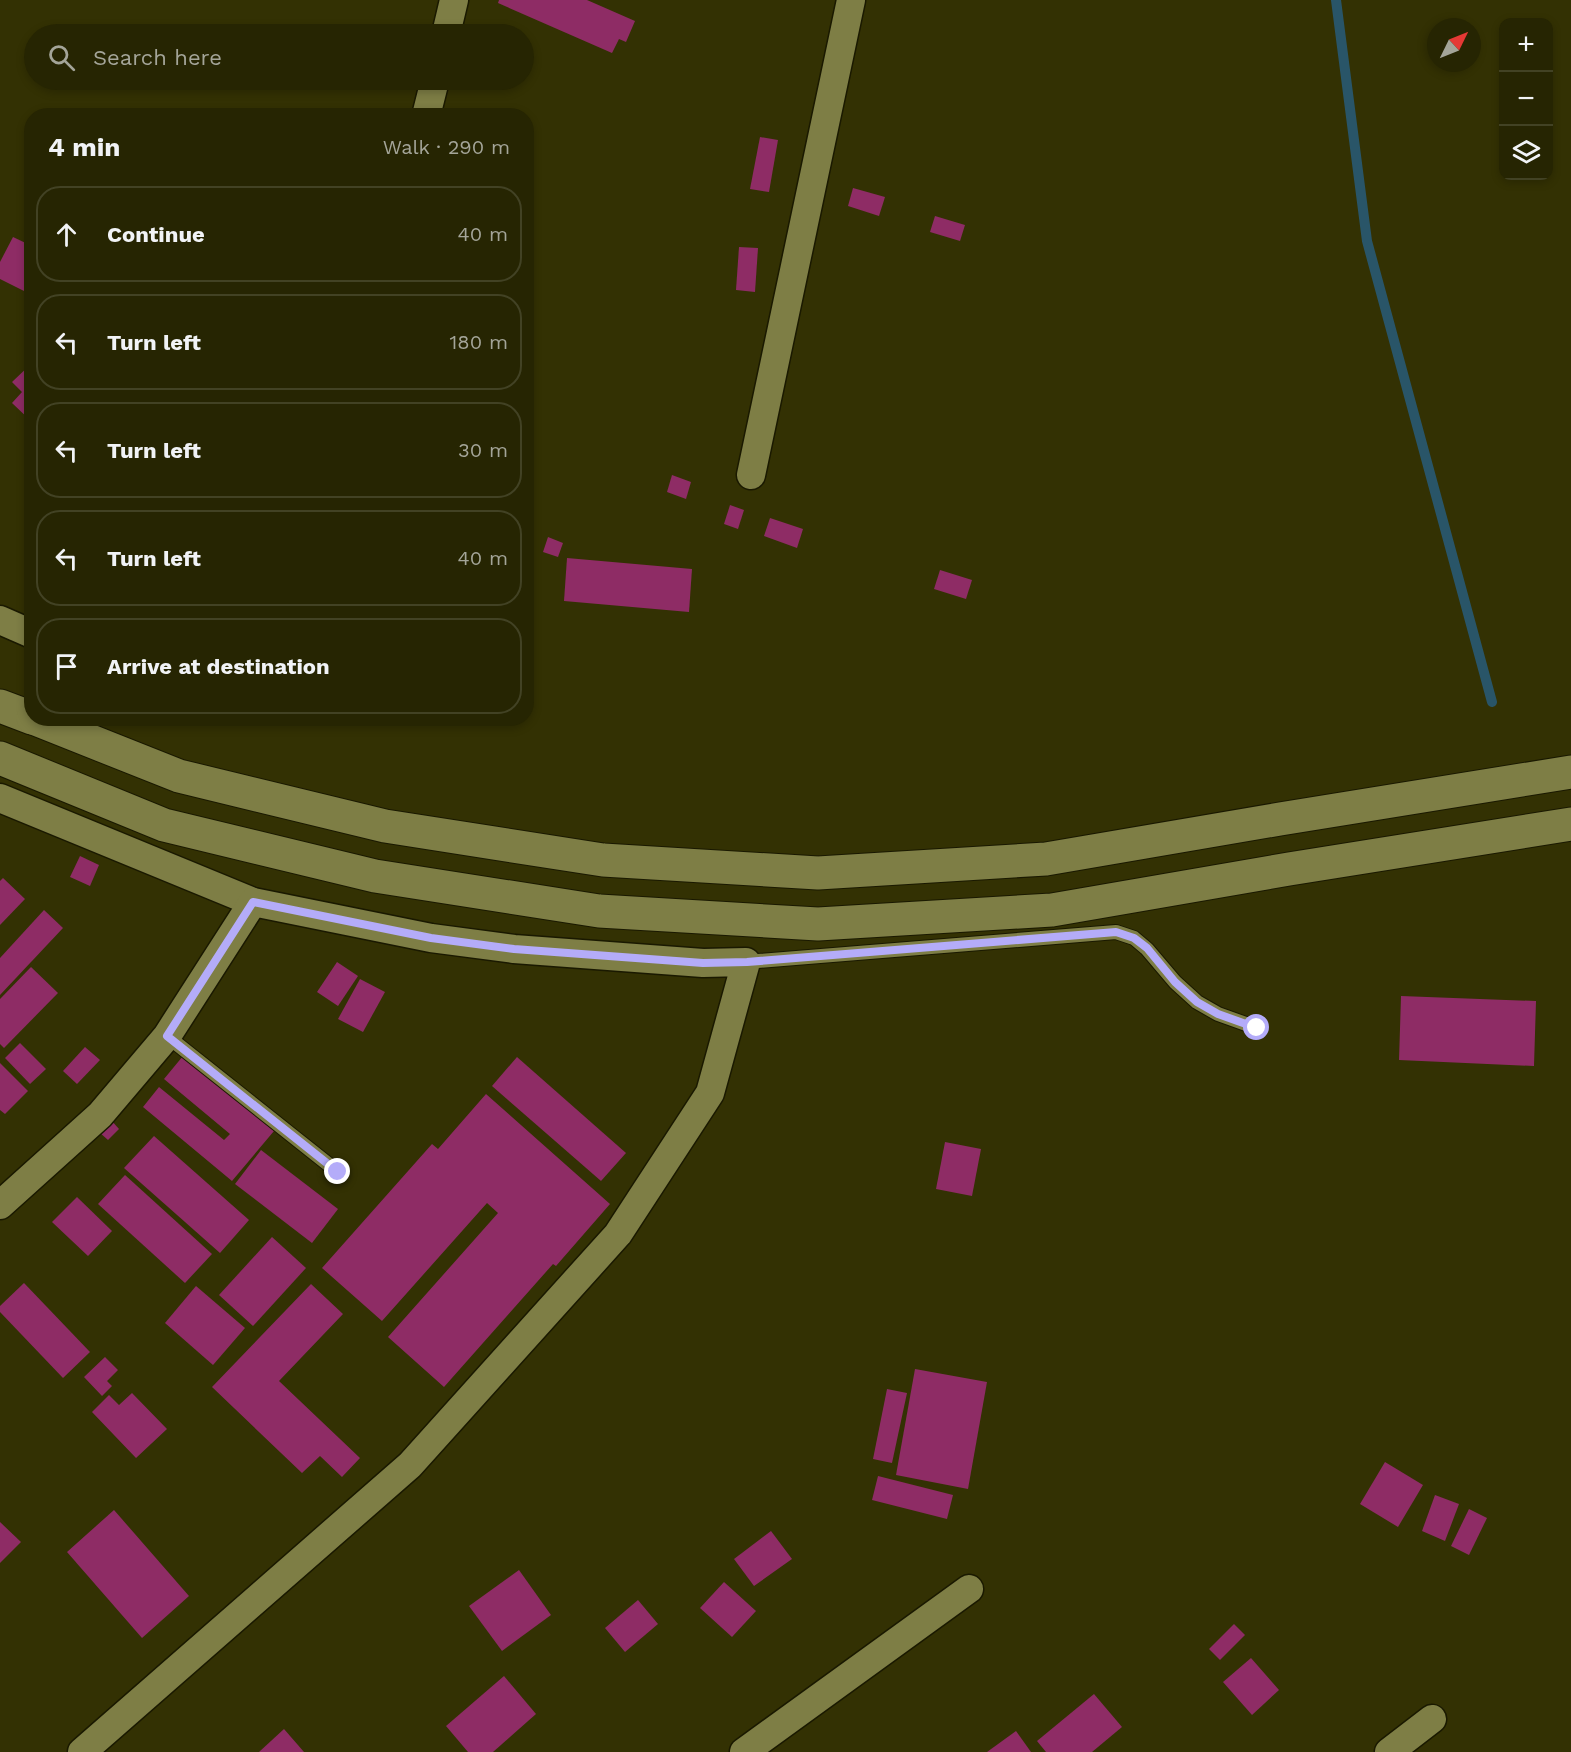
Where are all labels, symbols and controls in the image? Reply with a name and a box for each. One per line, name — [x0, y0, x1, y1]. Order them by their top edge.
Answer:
north arrow — [1427, 18, 1481, 72]
map controls — [1499, 18, 1553, 180]
button: + — [1499, 18, 1553, 72]
search box — [24, 24, 534, 90]
icon: search — [45, 41, 78, 74]
text: Search here — [93, 45, 222, 70]
button: − — [1499, 72, 1553, 126]
button: layers — [1499, 126, 1553, 180]
text: 4 min — [48, 132, 120, 162]
text: Walk · 290 m — [383, 135, 510, 159]
icon: ahead — [50, 218, 83, 251]
text: Continue — [107, 222, 205, 247]
text: 40 m — [457, 222, 508, 246]
icon: left — [50, 326, 83, 359]
text: Turn left — [107, 330, 201, 355]
text: 180 m — [450, 330, 508, 354]
icon: left — [50, 434, 83, 467]
text: Turn left — [107, 438, 201, 463]
text: 30 m — [458, 438, 508, 462]
icon: left — [50, 542, 83, 575]
text: Turn left — [107, 546, 201, 571]
text: 40 m — [457, 546, 508, 570]
icon: arrive — [50, 650, 83, 683]
text: Arrive at destination — [107, 654, 330, 679]
route start — [1243, 1014, 1269, 1040]
route end — [324, 1158, 350, 1184]

